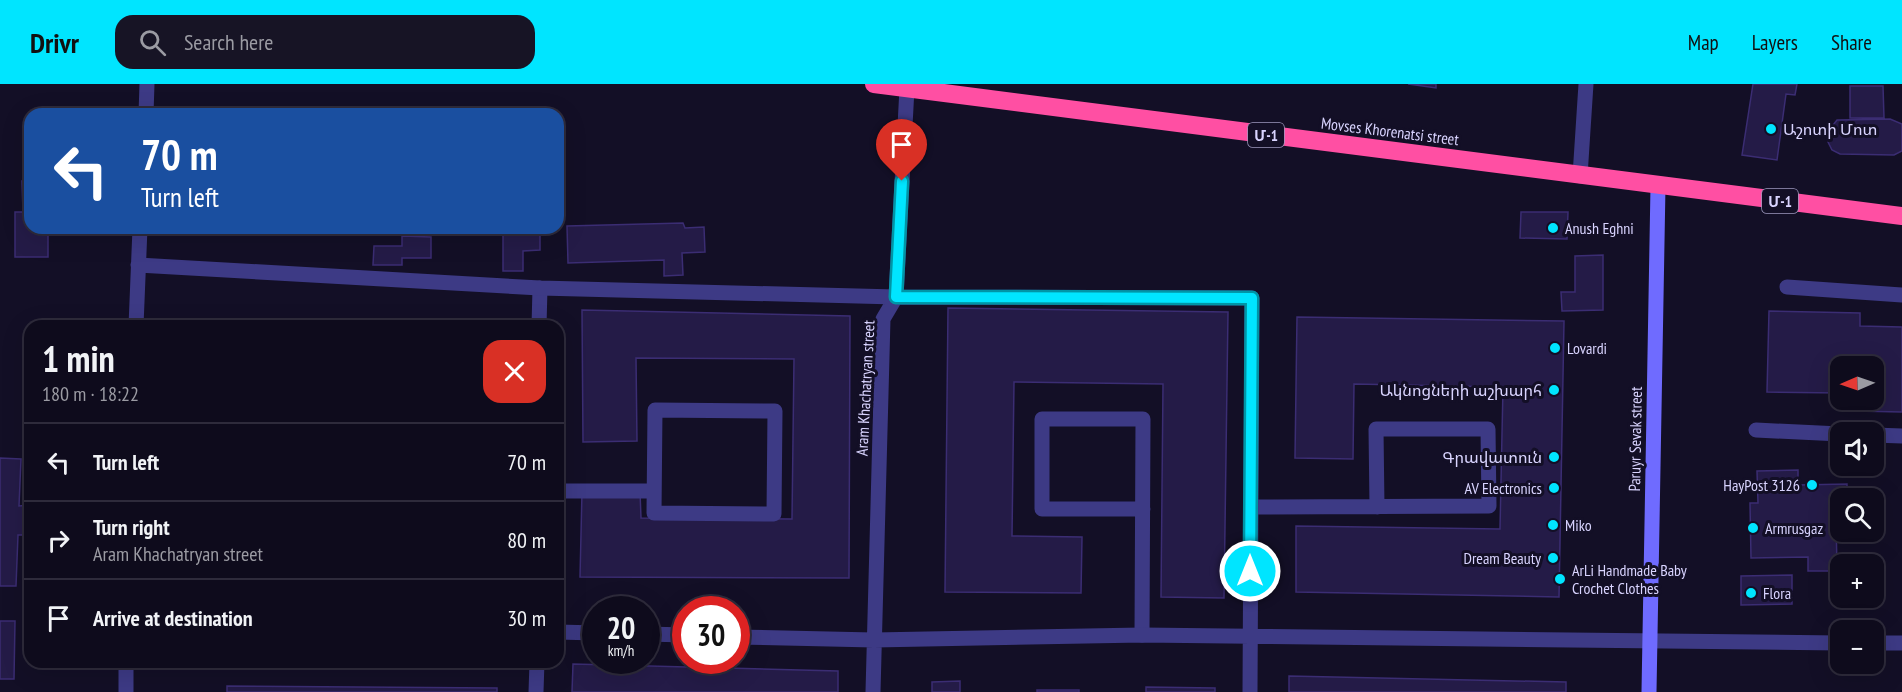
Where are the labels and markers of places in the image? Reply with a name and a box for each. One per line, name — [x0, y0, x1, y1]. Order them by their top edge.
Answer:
pin — [876, 119, 927, 181]
place label: Աշոտի Մոտ — [1783, 119, 1877, 139]
marker: Աշոտի Մոտ — [1764, 122, 1778, 136]
place label: Anush Eghni — [1565, 218, 1634, 238]
marker: Anush Eghni — [1546, 221, 1560, 235]
place label: Lovardi — [1567, 338, 1607, 358]
marker: Lovardi — [1548, 341, 1562, 355]
place label: Ակնոցների աշխարհ — [1379, 380, 1542, 400]
marker: Ակնոցների աշխարհ — [1547, 383, 1561, 397]
place label: Գրավատուն — [1442, 447, 1542, 467]
marker: Գրավատուն — [1547, 450, 1561, 464]
place label: HayPost 3126 — [1723, 475, 1800, 495]
place label: AV Electronics — [1465, 478, 1542, 498]
marker: HayPost 3126 — [1805, 478, 1819, 492]
marker: AV Electronics — [1547, 481, 1561, 495]
place label: Miko — [1565, 515, 1592, 535]
marker: Miko — [1546, 518, 1560, 532]
place label: Armrusgaz — [1765, 518, 1823, 538]
marker: Armrusgaz — [1746, 521, 1760, 535]
place label: Dream Beauty — [1464, 548, 1541, 568]
marker: Dream Beauty — [1546, 551, 1560, 565]
place label: ArLi Handmade Baby Crochet Clothes — [1572, 560, 1687, 598]
marker: ArLi Handmade Baby Crochet Clothes — [1553, 572, 1567, 586]
place label: Flora — [1763, 583, 1791, 603]
marker: Flora — [1744, 586, 1758, 600]

